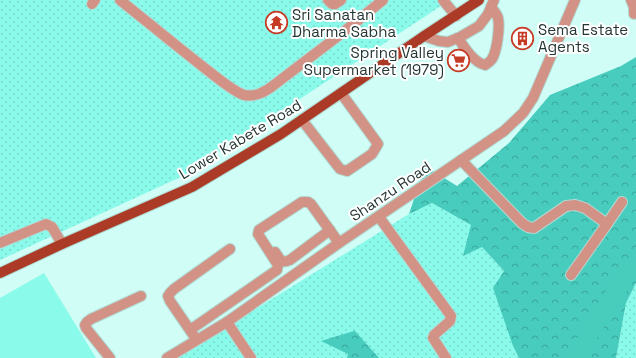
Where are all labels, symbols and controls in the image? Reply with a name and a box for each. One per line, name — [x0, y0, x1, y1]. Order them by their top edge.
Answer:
place label: Sri Sanatan Dharma Sabha — [292, 5, 396, 41]
temple icon: Sri Sanatan Dharma Sabha — [264, 10, 290, 36]
place label: Sema Estate Agents — [538, 20, 628, 56]
building icon: Sema Estate Agents — [510, 25, 536, 51]
place label: Spring Valley Supermarket (1979) — [304, 43, 444, 80]
supermarket icon: Spring Valley Supermarket (1979) — [446, 48, 472, 74]
street label: Lower Kabete Road — [175, 95, 305, 183]
street label: Shanzu Road — [346, 157, 434, 225]

